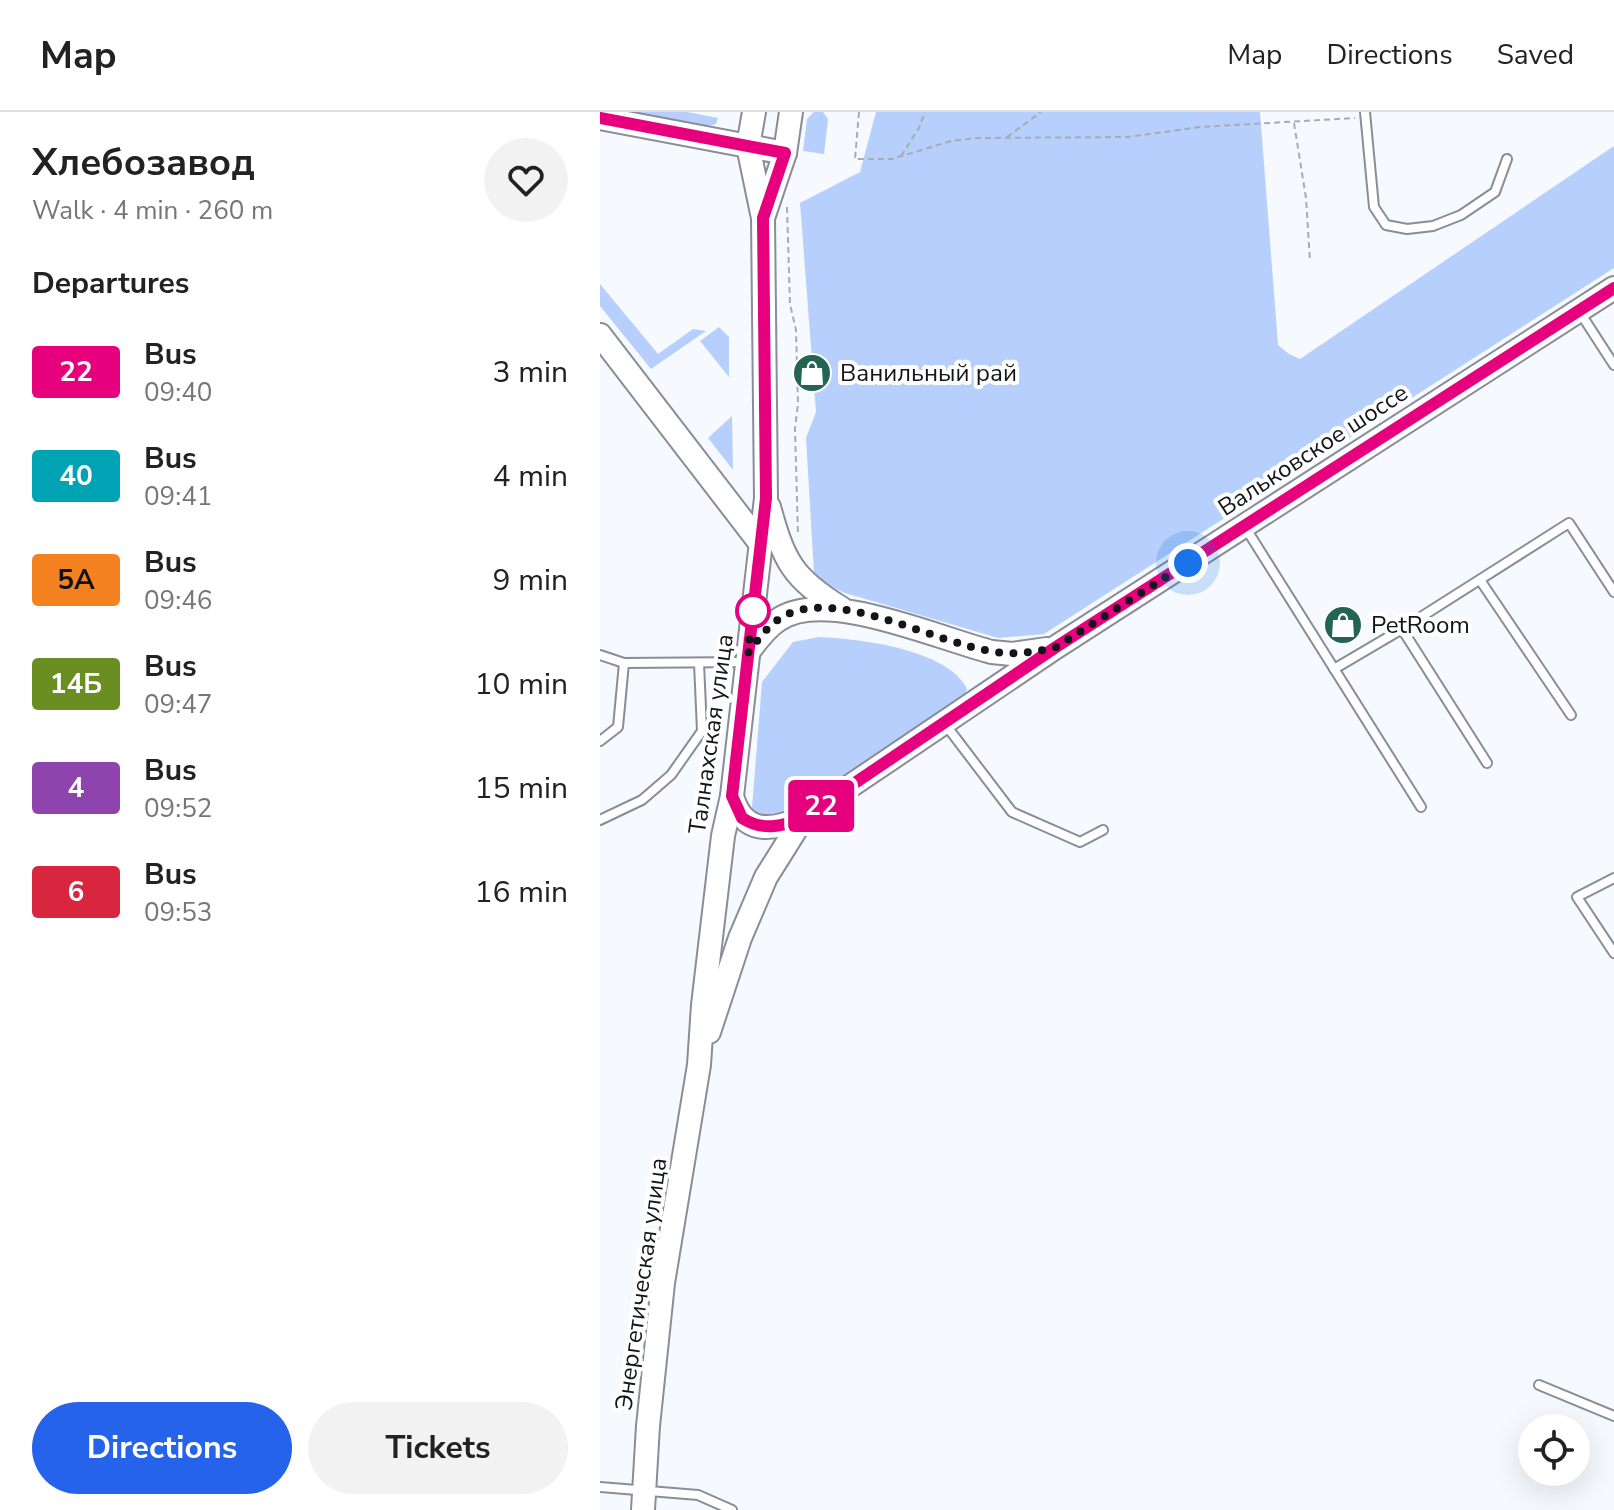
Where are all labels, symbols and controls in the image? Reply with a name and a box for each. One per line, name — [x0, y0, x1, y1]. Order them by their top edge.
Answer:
text: Map — [40, 30, 117, 81]
text: Map — [1227, 36, 1282, 74]
text: Directions — [1326, 36, 1453, 74]
text: Saved — [1497, 36, 1574, 74]
text: Хлебозавод — [32, 137, 255, 188]
button: heart — [484, 138, 568, 222]
text: Walk · 4 min · 260 m — [32, 193, 273, 228]
text: Departures — [32, 263, 189, 304]
text: Bus — [144, 334, 197, 375]
text: 3 min — [493, 352, 568, 393]
shop icon: Ванильный рай — [791, 352, 833, 394]
text: 22 — [59, 353, 93, 391]
place label: Ванильный рай — [840, 357, 1017, 389]
text: 09:40 — [144, 375, 212, 410]
street label: Вальковское шоссе — [1212, 377, 1414, 523]
text: Bus — [144, 438, 197, 479]
text: 4 min — [493, 456, 568, 497]
text: 40 — [59, 457, 93, 495]
text: 09:41 — [144, 479, 212, 514]
text: Bus — [144, 542, 197, 583]
your location — [1168, 543, 1208, 583]
text: 9 min — [493, 560, 568, 601]
text: 5А — [57, 561, 95, 599]
text: 09:46 — [144, 583, 212, 618]
unlabelled marker — [736, 594, 770, 628]
shop icon: PetRoom — [1322, 604, 1364, 646]
place label: PetRoom — [1371, 609, 1470, 641]
street label: Талнахская улица — [681, 632, 741, 836]
text: Bus — [144, 646, 197, 687]
text: 10 min — [475, 664, 568, 705]
text: 14Б — [50, 665, 102, 703]
text: 09:47 — [144, 687, 212, 722]
text: Bus — [144, 750, 197, 791]
text: 15 min — [475, 768, 568, 809]
text: 4 — [68, 769, 84, 807]
line badge: 22 — [785, 780, 857, 832]
text: 22 — [804, 787, 838, 825]
text: 09:52 — [144, 791, 212, 826]
text: Bus — [144, 854, 197, 895]
text: 16 min — [475, 872, 568, 913]
text: 6 — [68, 873, 84, 911]
text: 09:53 — [144, 895, 212, 930]
street label: Энергетическая улица — [607, 1156, 675, 1412]
button: Directions — [32, 1402, 292, 1494]
button: Tickets — [308, 1402, 568, 1494]
map controls — [1518, 1414, 1590, 1486]
button: locate — [1518, 1414, 1590, 1486]

